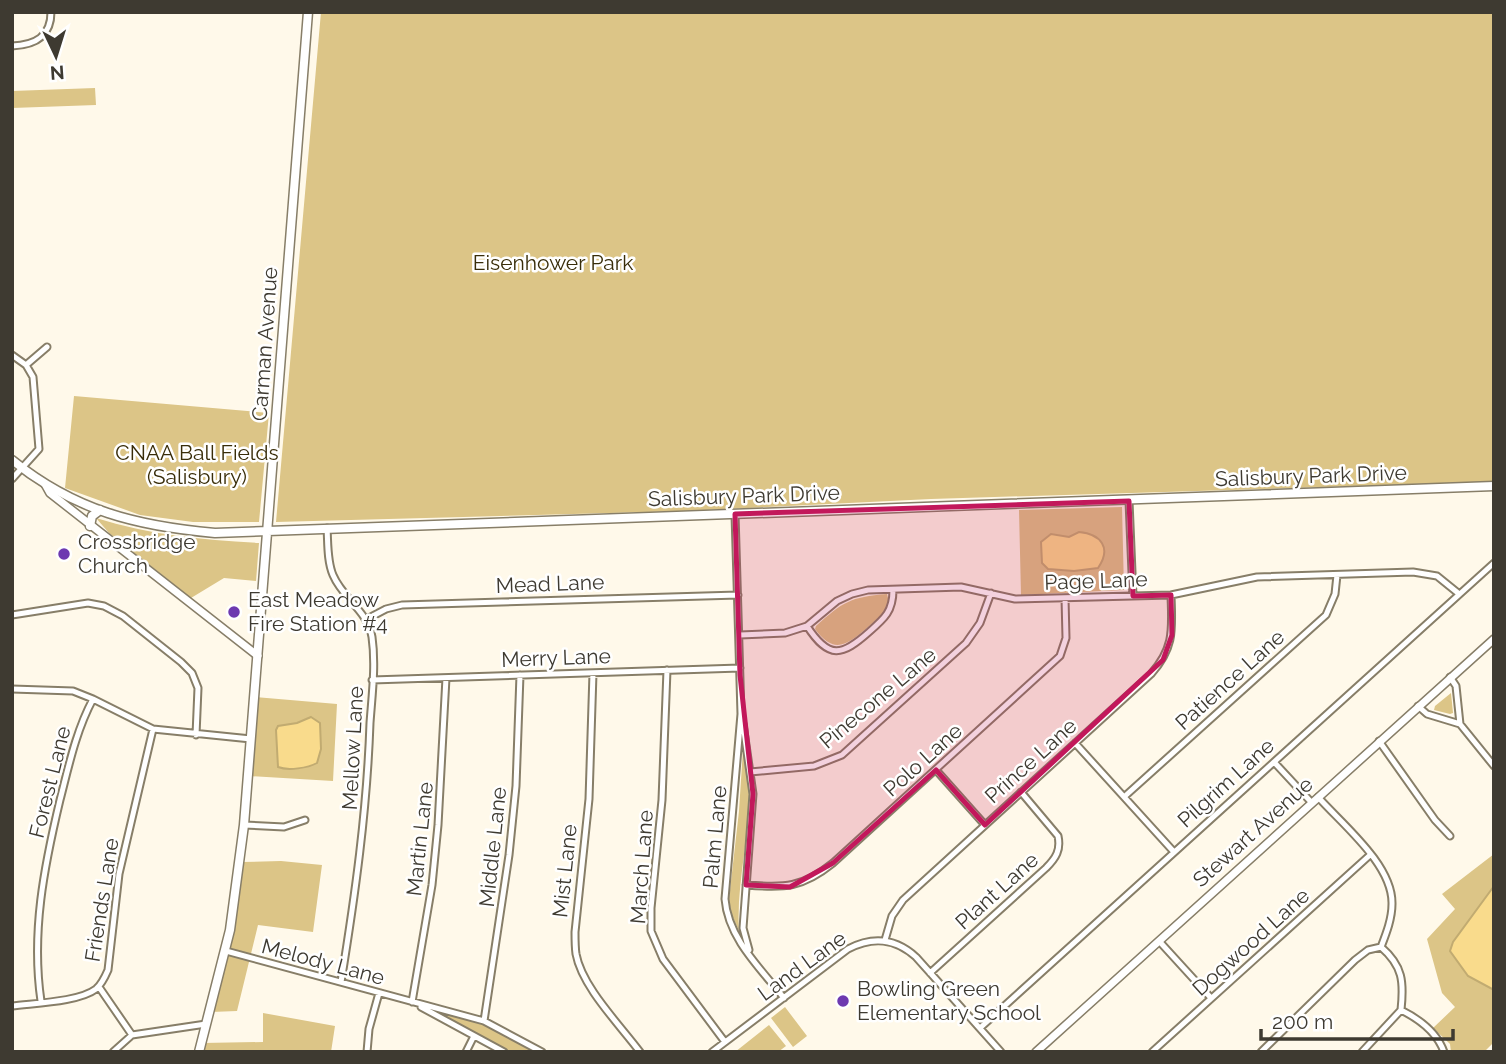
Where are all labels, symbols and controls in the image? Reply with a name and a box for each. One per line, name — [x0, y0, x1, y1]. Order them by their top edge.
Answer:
north arrow — [21, 21, 91, 91]
text: N — [49, 61, 65, 84]
park label: Eisenhower Park — [473, 250, 633, 275]
street label: Carman Avenue — [247, 266, 282, 422]
park label: CNAA Ball Fields (Salisbury) — [115, 440, 279, 489]
street label: Salisbury Park Drive — [1215, 460, 1407, 491]
street label: Salisbury Park Drive — [648, 480, 840, 511]
place label: Crossbridge Church — [78, 529, 196, 578]
marker: Crossbridge Church — [56, 546, 72, 562]
street label: Page Lane — [1044, 566, 1148, 595]
street label: Mead Lane — [495, 569, 605, 598]
place label: East Meadow Fire Station #4 — [248, 587, 388, 636]
marker: East Meadow Fire Station #4 — [226, 604, 242, 620]
street label: Patience Lane — [1170, 624, 1289, 735]
street label: Pinecone Lane — [814, 642, 941, 754]
street label: Merry Lane — [501, 643, 611, 672]
street label: Mellow Lane — [337, 685, 368, 811]
street label: Prince Lane — [980, 713, 1082, 808]
street label: Polo Lane — [878, 718, 967, 801]
street label: Forest Lane — [24, 723, 75, 840]
street label: Pilgrim Lane — [1172, 733, 1279, 832]
street label: Stewart Avenue — [1188, 771, 1318, 892]
street label: Martin Lane — [401, 781, 438, 897]
street label: Palm Lane — [698, 785, 731, 889]
street label: Middle Lane — [474, 786, 511, 908]
street label: March Lane — [625, 809, 658, 925]
street label: Mist Lane — [547, 823, 582, 919]
street label: Friends Lane — [79, 836, 124, 964]
street label: Plant Lane — [950, 847, 1043, 934]
street label: Dogwood Lane — [1187, 883, 1314, 1001]
street label: Land Lane — [753, 925, 851, 1006]
street label: Melody Lane — [259, 933, 387, 990]
place label: Bowling Green Elementary School — [857, 976, 1041, 1025]
marker: Bowling Green Elementary School — [835, 993, 851, 1009]
scale bar — [1261, 998, 1454, 1042]
text: 200 m — [1272, 1009, 1333, 1034]

